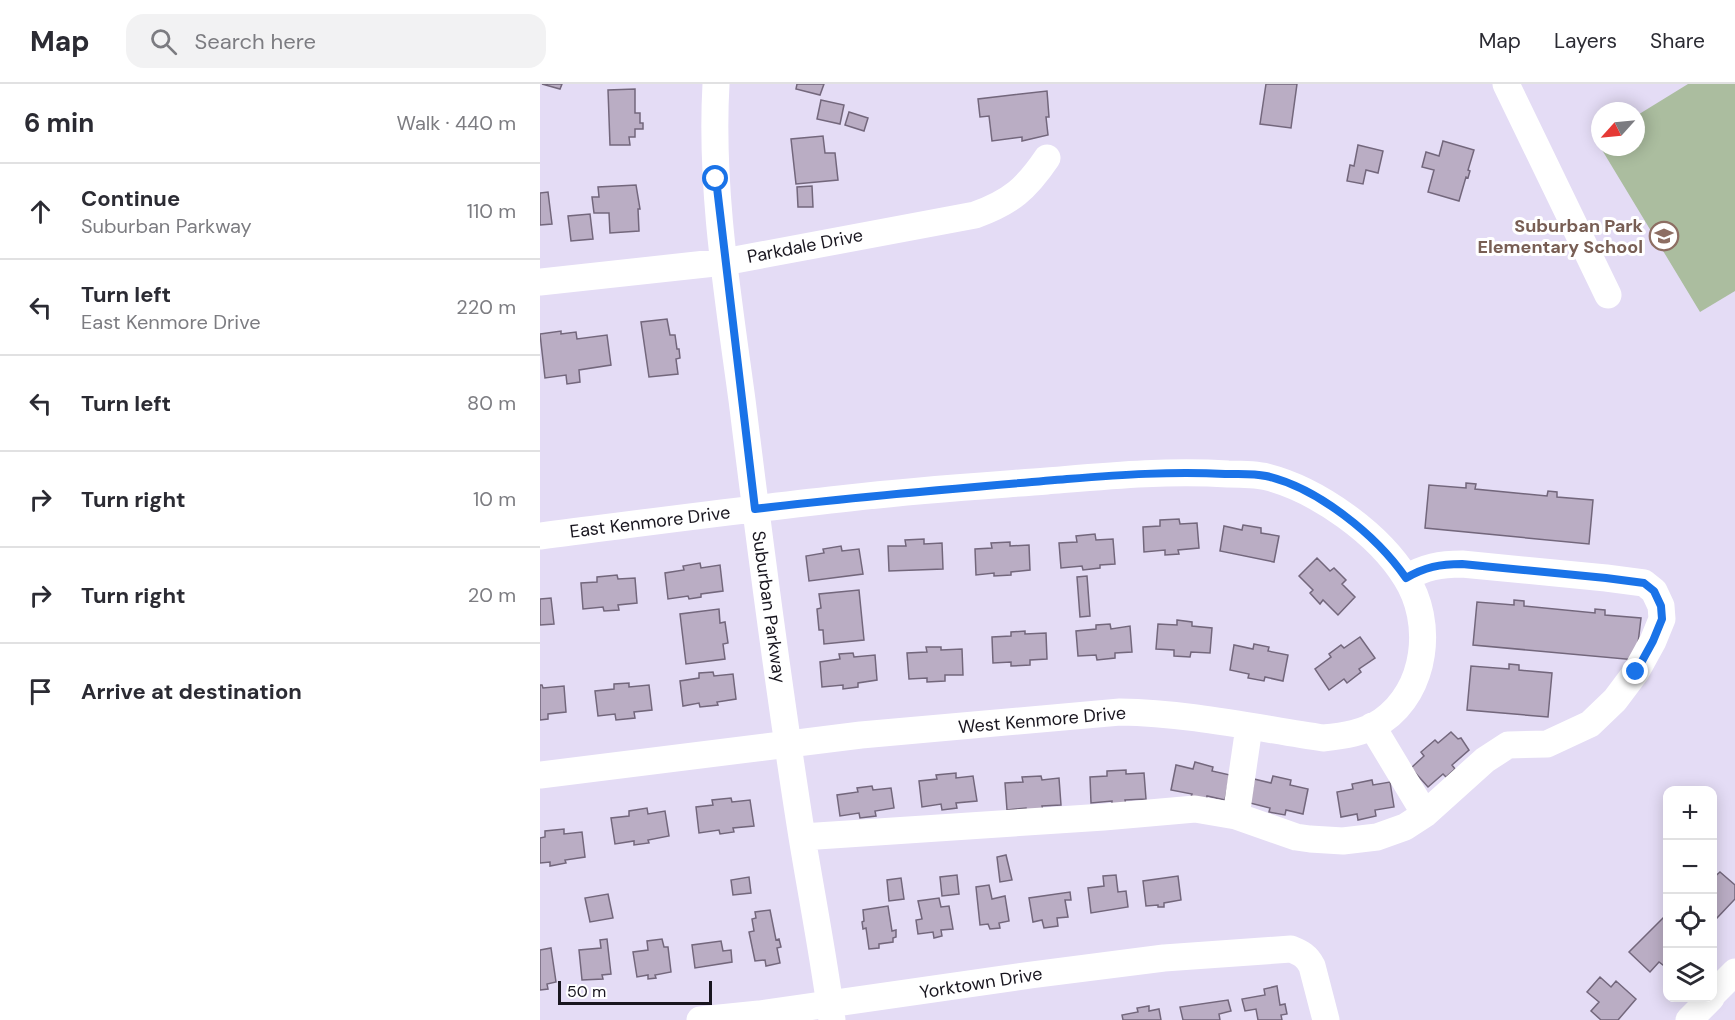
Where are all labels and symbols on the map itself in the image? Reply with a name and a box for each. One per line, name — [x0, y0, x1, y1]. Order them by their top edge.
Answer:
north arrow — [1591, 102, 1645, 156]
route start — [702, 165, 728, 191]
place label: Suburban Park Elementary School — [1477, 214, 1644, 259]
school or university icon: Suburban Park Elementary School — [1648, 220, 1680, 252]
street label: Parkdale Drive — [745, 223, 865, 269]
street label: East Kenmore Drive — [568, 500, 732, 544]
street label: Suburban Parkway — [746, 529, 792, 685]
route end — [1622, 658, 1648, 684]
street label: West Kenmore Drive — [957, 701, 1127, 739]
street label: Yorktown Drive — [918, 961, 1044, 1005]
scale bar — [558, 978, 712, 1006]

